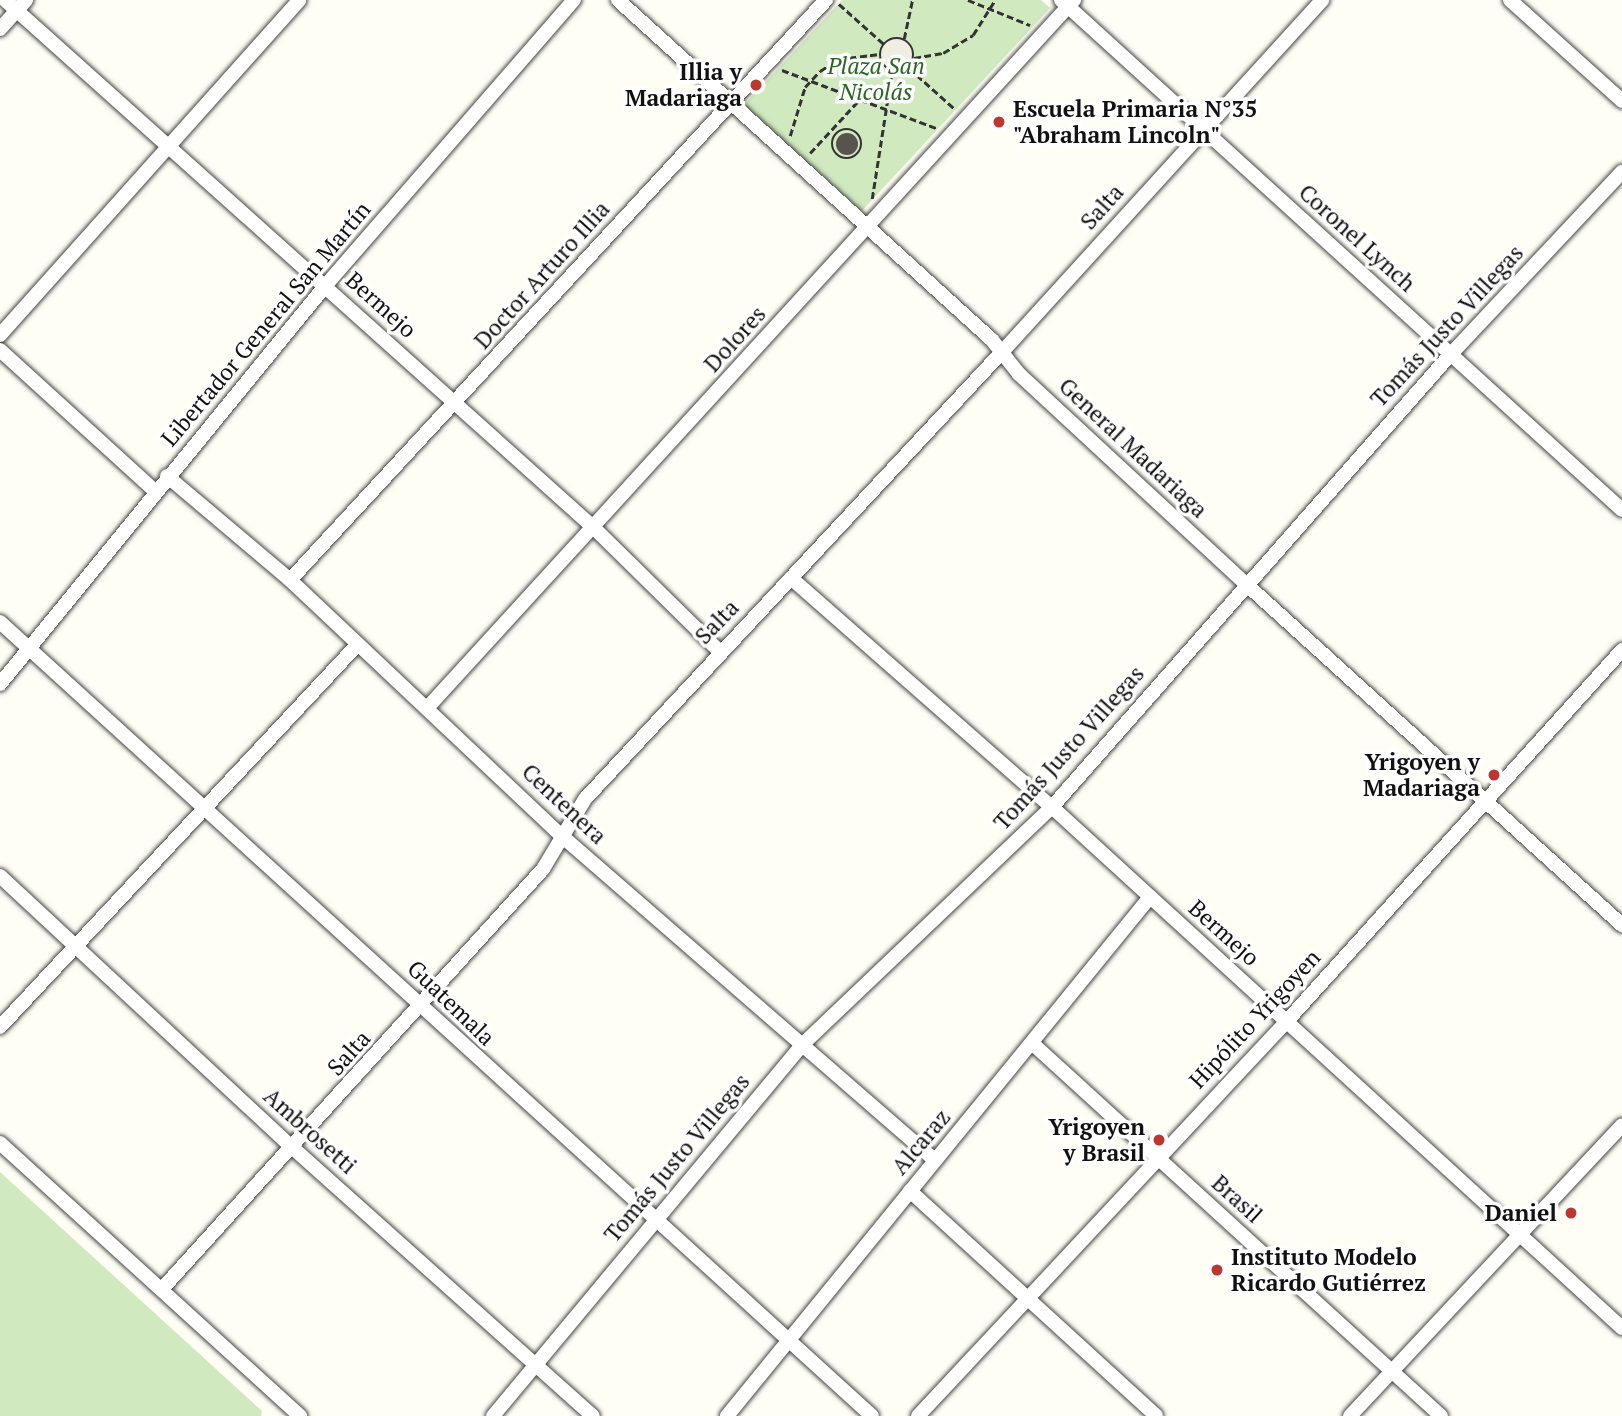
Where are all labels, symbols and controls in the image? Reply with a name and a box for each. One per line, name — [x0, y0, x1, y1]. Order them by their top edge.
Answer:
park label: Plaza San Nicolás — [827, 52, 925, 106]
place label: Illia y Madariaga — [625, 58, 742, 112]
marker: Illia y Madariaga — [748, 77, 764, 93]
place label: Escuela Primaria N°35 "Abraham Lincoln" — [1013, 95, 1257, 149]
marker: Escuela Primaria N°35 "Abraham Lincoln" — [991, 114, 1007, 130]
street label: Coronel Lynch — [1293, 178, 1421, 298]
street label: Salta — [1075, 179, 1129, 235]
street label: Doctor Arturo Illia — [468, 195, 616, 355]
street label: Libertador General San Martín — [156, 196, 376, 452]
street label: Tomás Justo Villegas — [1365, 239, 1529, 413]
street label: Bermejo — [340, 266, 422, 344]
street label: Dolores — [698, 300, 772, 378]
street label: General Madariaga — [1053, 372, 1213, 524]
street label: Salta — [689, 594, 745, 650]
street label: Tomás Justo Villegas — [988, 660, 1150, 836]
place label: Yrigoyen y Madariaga — [1363, 748, 1480, 802]
street label: Centenera — [516, 758, 612, 850]
marker: Yrigoyen y Madariaga — [1486, 767, 1502, 783]
street label: Bermejo — [1183, 894, 1265, 972]
street label: Hipólito Yrigoyen — [1184, 944, 1326, 1094]
street label: Guatemala — [402, 955, 500, 1051]
street label: Salta — [322, 1025, 376, 1081]
street label: Tomás Justo Villegas — [598, 1068, 756, 1248]
street label: Ambrosetti — [258, 1082, 362, 1180]
street label: Alcaraz — [886, 1104, 956, 1180]
place label: Yrigoyen y Brasil — [1048, 1113, 1145, 1167]
marker: Yrigoyen y Brasil — [1151, 1132, 1167, 1148]
street label: Brasil — [1206, 1169, 1268, 1229]
place label: Daniel — [1485, 1199, 1557, 1227]
marker: Daniel — [1563, 1205, 1579, 1221]
place label: Instituto Modelo Ricardo Gutiérrez — [1231, 1243, 1426, 1297]
marker: Instituto Modelo Ricardo Gutiérrez — [1209, 1262, 1225, 1278]

